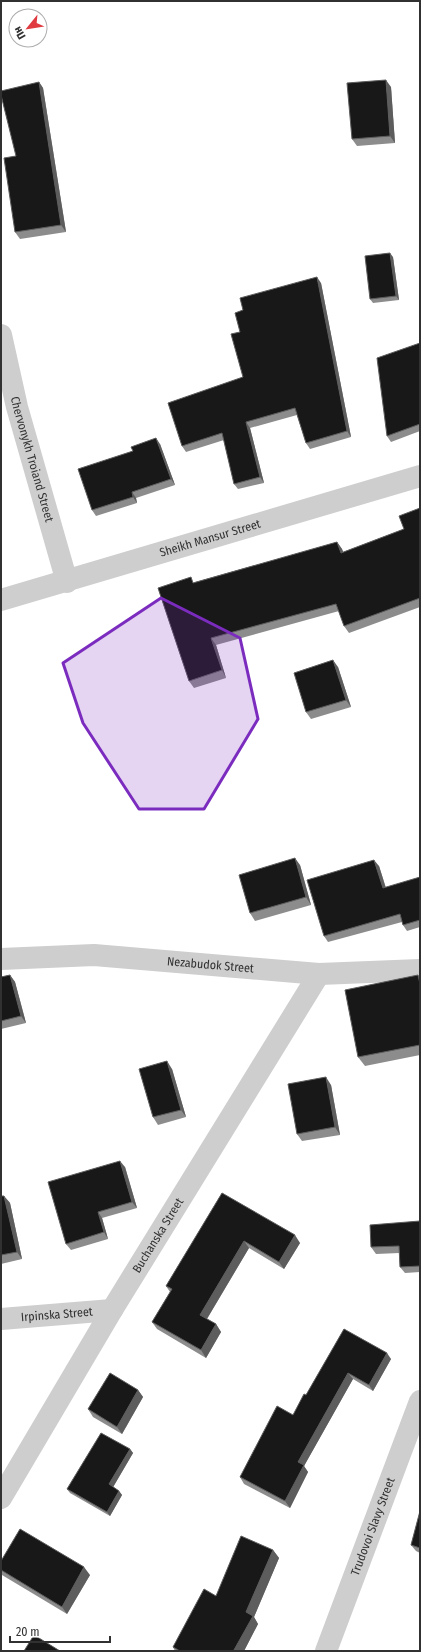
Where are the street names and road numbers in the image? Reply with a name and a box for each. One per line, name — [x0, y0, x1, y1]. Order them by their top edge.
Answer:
street label: Chervonykh Troiand Street — [8, 395, 56, 524]
street label: Sheikh Mansur Street — [158, 517, 262, 560]
street label: Nezabudok Street — [167, 954, 255, 975]
street label: Buchanska Street — [130, 1195, 186, 1275]
street label: Irpinska Street — [20, 1305, 93, 1324]
street label: Trudovoi Slavy Street — [348, 1475, 398, 1578]

